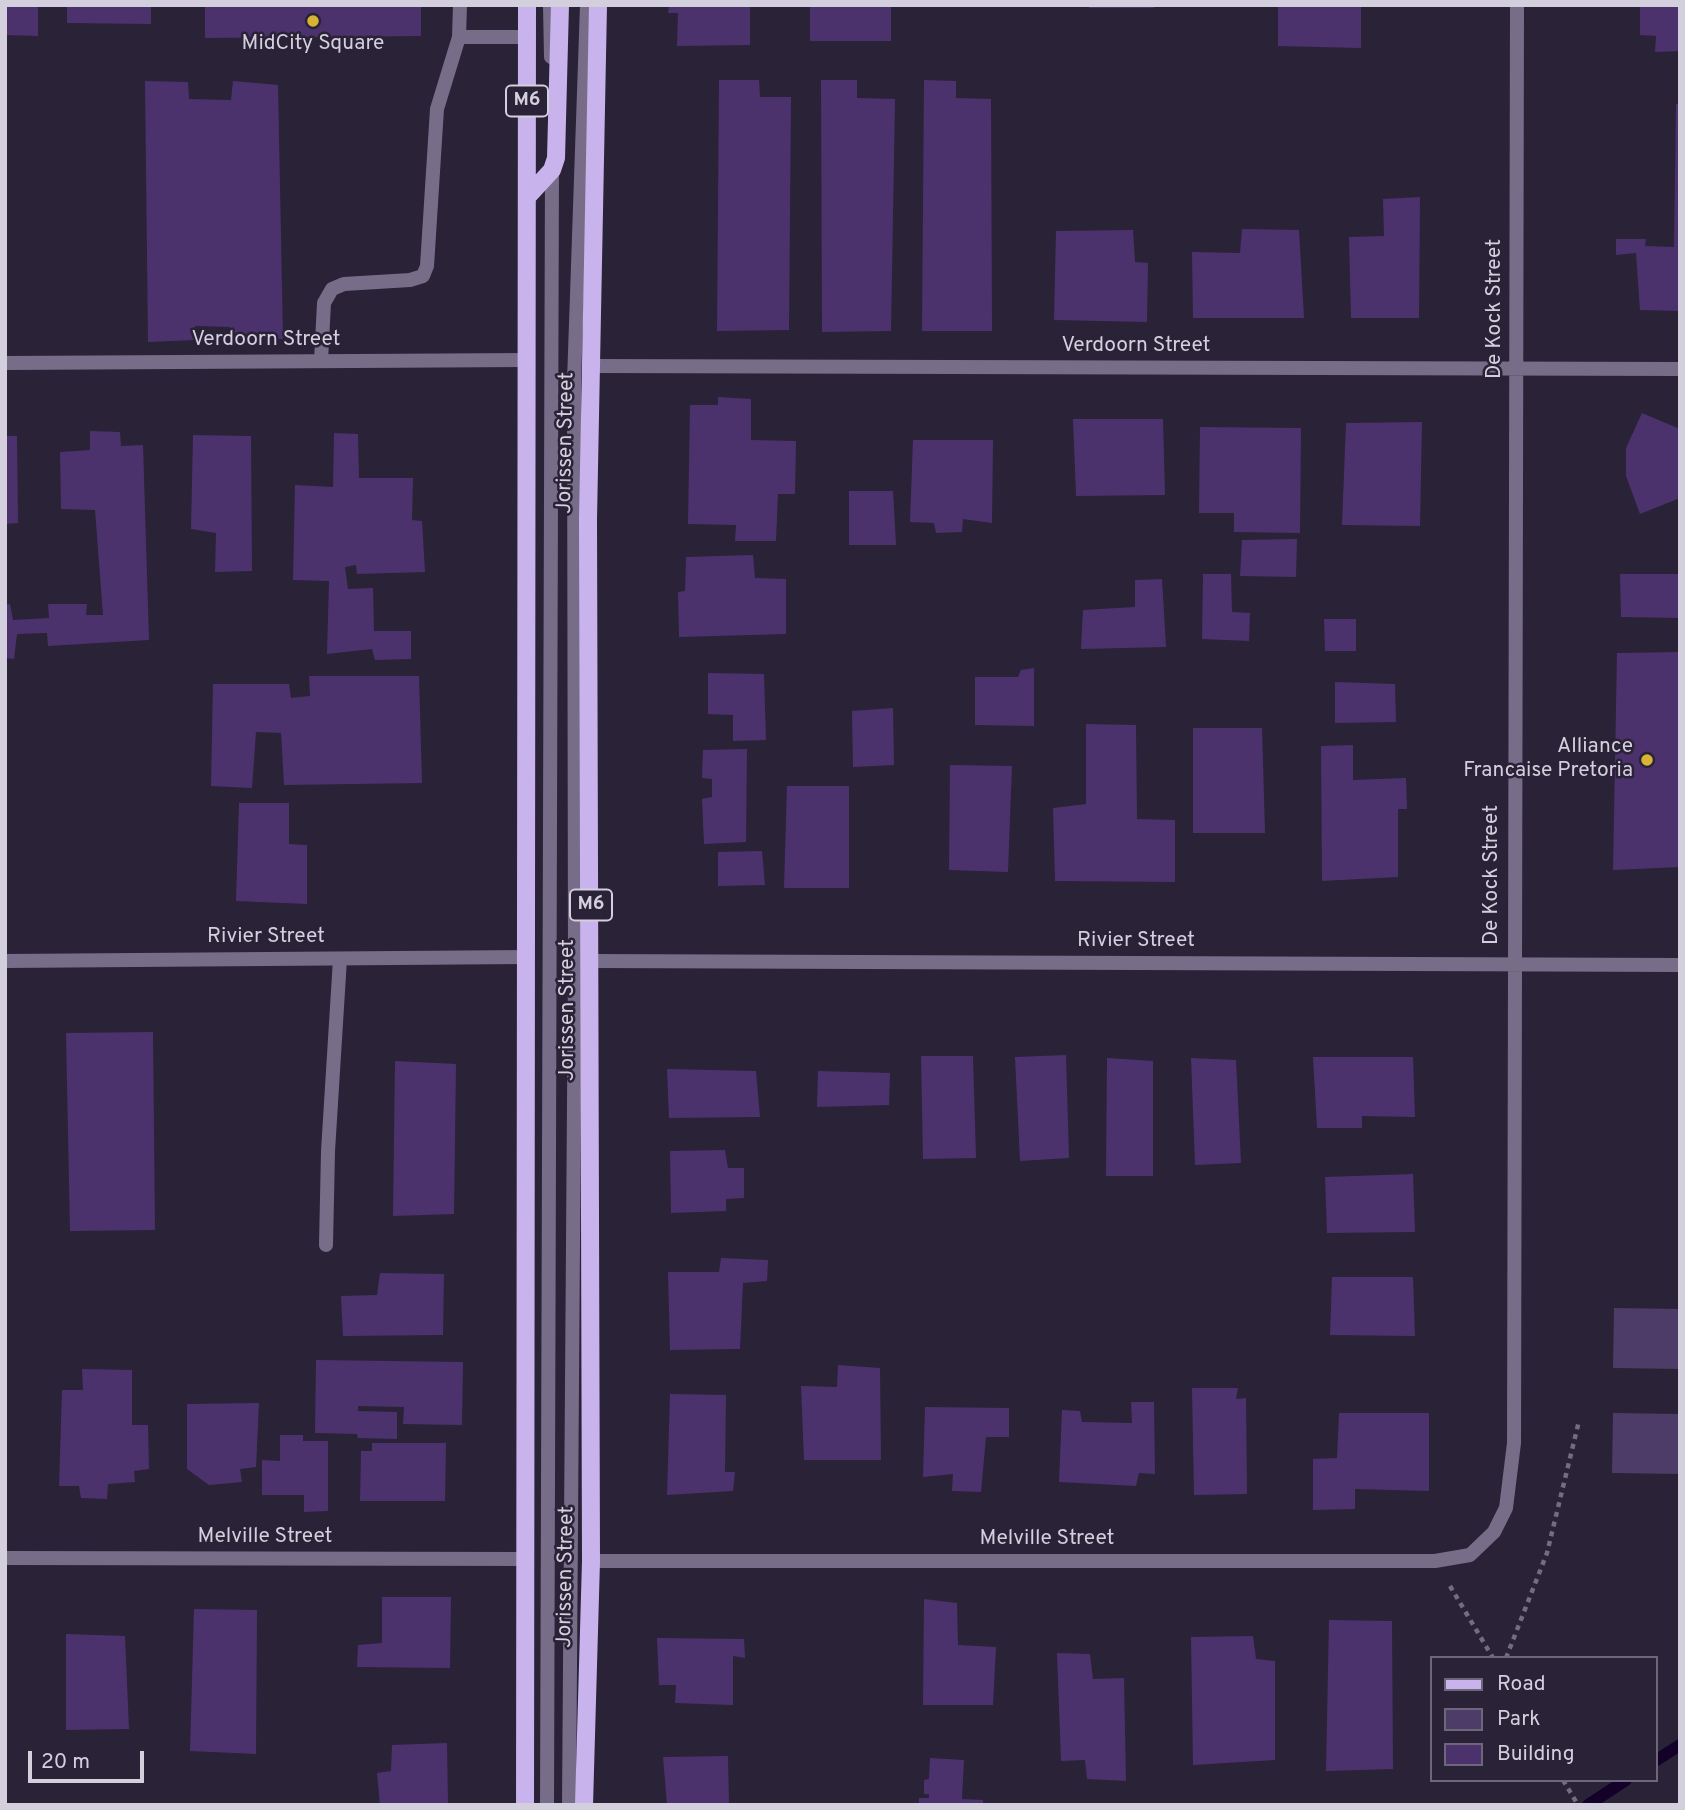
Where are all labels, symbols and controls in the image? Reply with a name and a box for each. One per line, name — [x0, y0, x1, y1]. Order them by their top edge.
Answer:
marker: MidCity Square — [305, 13, 321, 29]
place label: MidCity Square — [242, 32, 384, 58]
road number: M6 — [506, 86, 548, 116]
street label: De Kock Street — [1483, 239, 1509, 379]
street label: Verdoorn Street — [192, 328, 340, 354]
street label: Verdoorn Street — [1062, 334, 1210, 360]
street label: Jorissen Street — [553, 372, 581, 514]
place label: Alliance Francaise Pretoria — [1463, 735, 1633, 785]
marker: Alliance Francaise Pretoria — [1639, 752, 1655, 768]
street label: De Kock Street — [1480, 805, 1506, 945]
road number: M6 — [570, 890, 612, 920]
street label: Rivier Street — [207, 925, 325, 951]
street label: Rivier Street — [1077, 929, 1195, 955]
street label: Jorissen Street — [556, 939, 582, 1081]
street label: Jorissen Street — [553, 1506, 581, 1648]
street label: Melville Street — [198, 1525, 332, 1551]
street label: Melville Street — [980, 1527, 1114, 1553]
legend — [1430, 1656, 1657, 1782]
text: Road — [1497, 1671, 1546, 1698]
text: Park — [1497, 1706, 1540, 1733]
scale bar — [32, 1736, 147, 1780]
text: Building — [1497, 1741, 1575, 1768]
text: 20 m — [41, 1749, 90, 1776]

